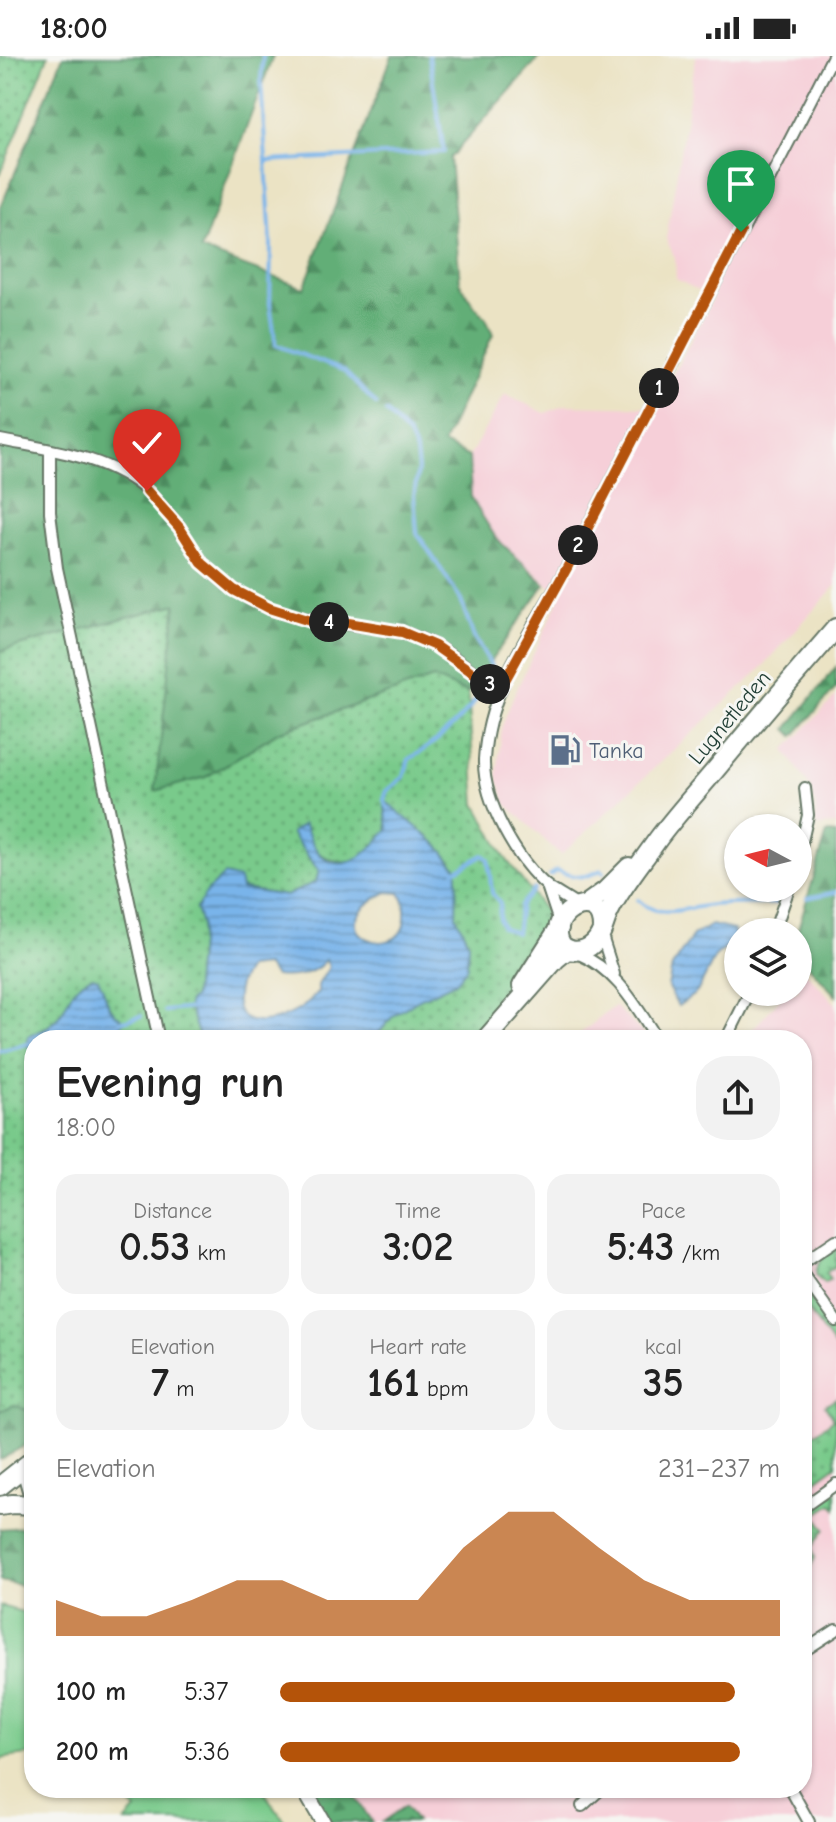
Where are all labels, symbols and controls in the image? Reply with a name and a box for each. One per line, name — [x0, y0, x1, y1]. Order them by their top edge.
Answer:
text: 18:00 — [40, 11, 108, 46]
pin — [707, 150, 775, 232]
icon: arrive — [719, 162, 763, 206]
pin: 1 — [639, 368, 679, 408]
text: 1 — [655, 375, 663, 401]
pin — [113, 409, 181, 491]
icon: check — [125, 421, 169, 465]
pin: 2 — [558, 525, 598, 565]
text: 2 — [573, 532, 583, 558]
pin: 4 — [309, 602, 349, 642]
text: 4 — [324, 609, 334, 635]
pin: 3 — [470, 664, 510, 704]
street label: Lugnetleden — [683, 666, 776, 770]
text: 3 — [485, 671, 495, 697]
fuel station icon: Tanka — [548, 733, 582, 767]
place label: Tanka — [589, 738, 644, 764]
north arrow — [724, 814, 812, 902]
map controls — [724, 814, 812, 1006]
button: layers — [724, 918, 812, 1006]
button: share — [696, 1056, 780, 1140]
text: Evening run — [56, 1057, 284, 1108]
text: 18:00 — [56, 1113, 116, 1143]
text: Distance — [133, 1198, 212, 1224]
text: Time — [395, 1198, 441, 1224]
text: Pace — [641, 1198, 686, 1224]
text: 0.53 — [119, 1224, 190, 1270]
text: 3:02 — [383, 1224, 453, 1270]
text: 5:43 — [606, 1224, 674, 1270]
text: km — [190, 1240, 226, 1266]
text: /km — [674, 1240, 720, 1266]
text: Elevation — [131, 1334, 215, 1360]
text: Heart rate — [369, 1334, 466, 1360]
text: kcal — [645, 1334, 682, 1360]
text: 7 — [151, 1360, 169, 1406]
text: 161 — [367, 1360, 420, 1406]
text: 35 — [643, 1360, 684, 1406]
text: m — [169, 1376, 194, 1402]
text: bpm — [420, 1376, 469, 1402]
text: Elevation — [56, 1454, 156, 1484]
text: 231–237 m — [658, 1454, 780, 1484]
text: 100 m — [56, 1677, 126, 1707]
text: 5:37 — [184, 1677, 228, 1707]
text: 200 m — [56, 1737, 129, 1767]
text: 5:36 — [184, 1737, 230, 1767]

